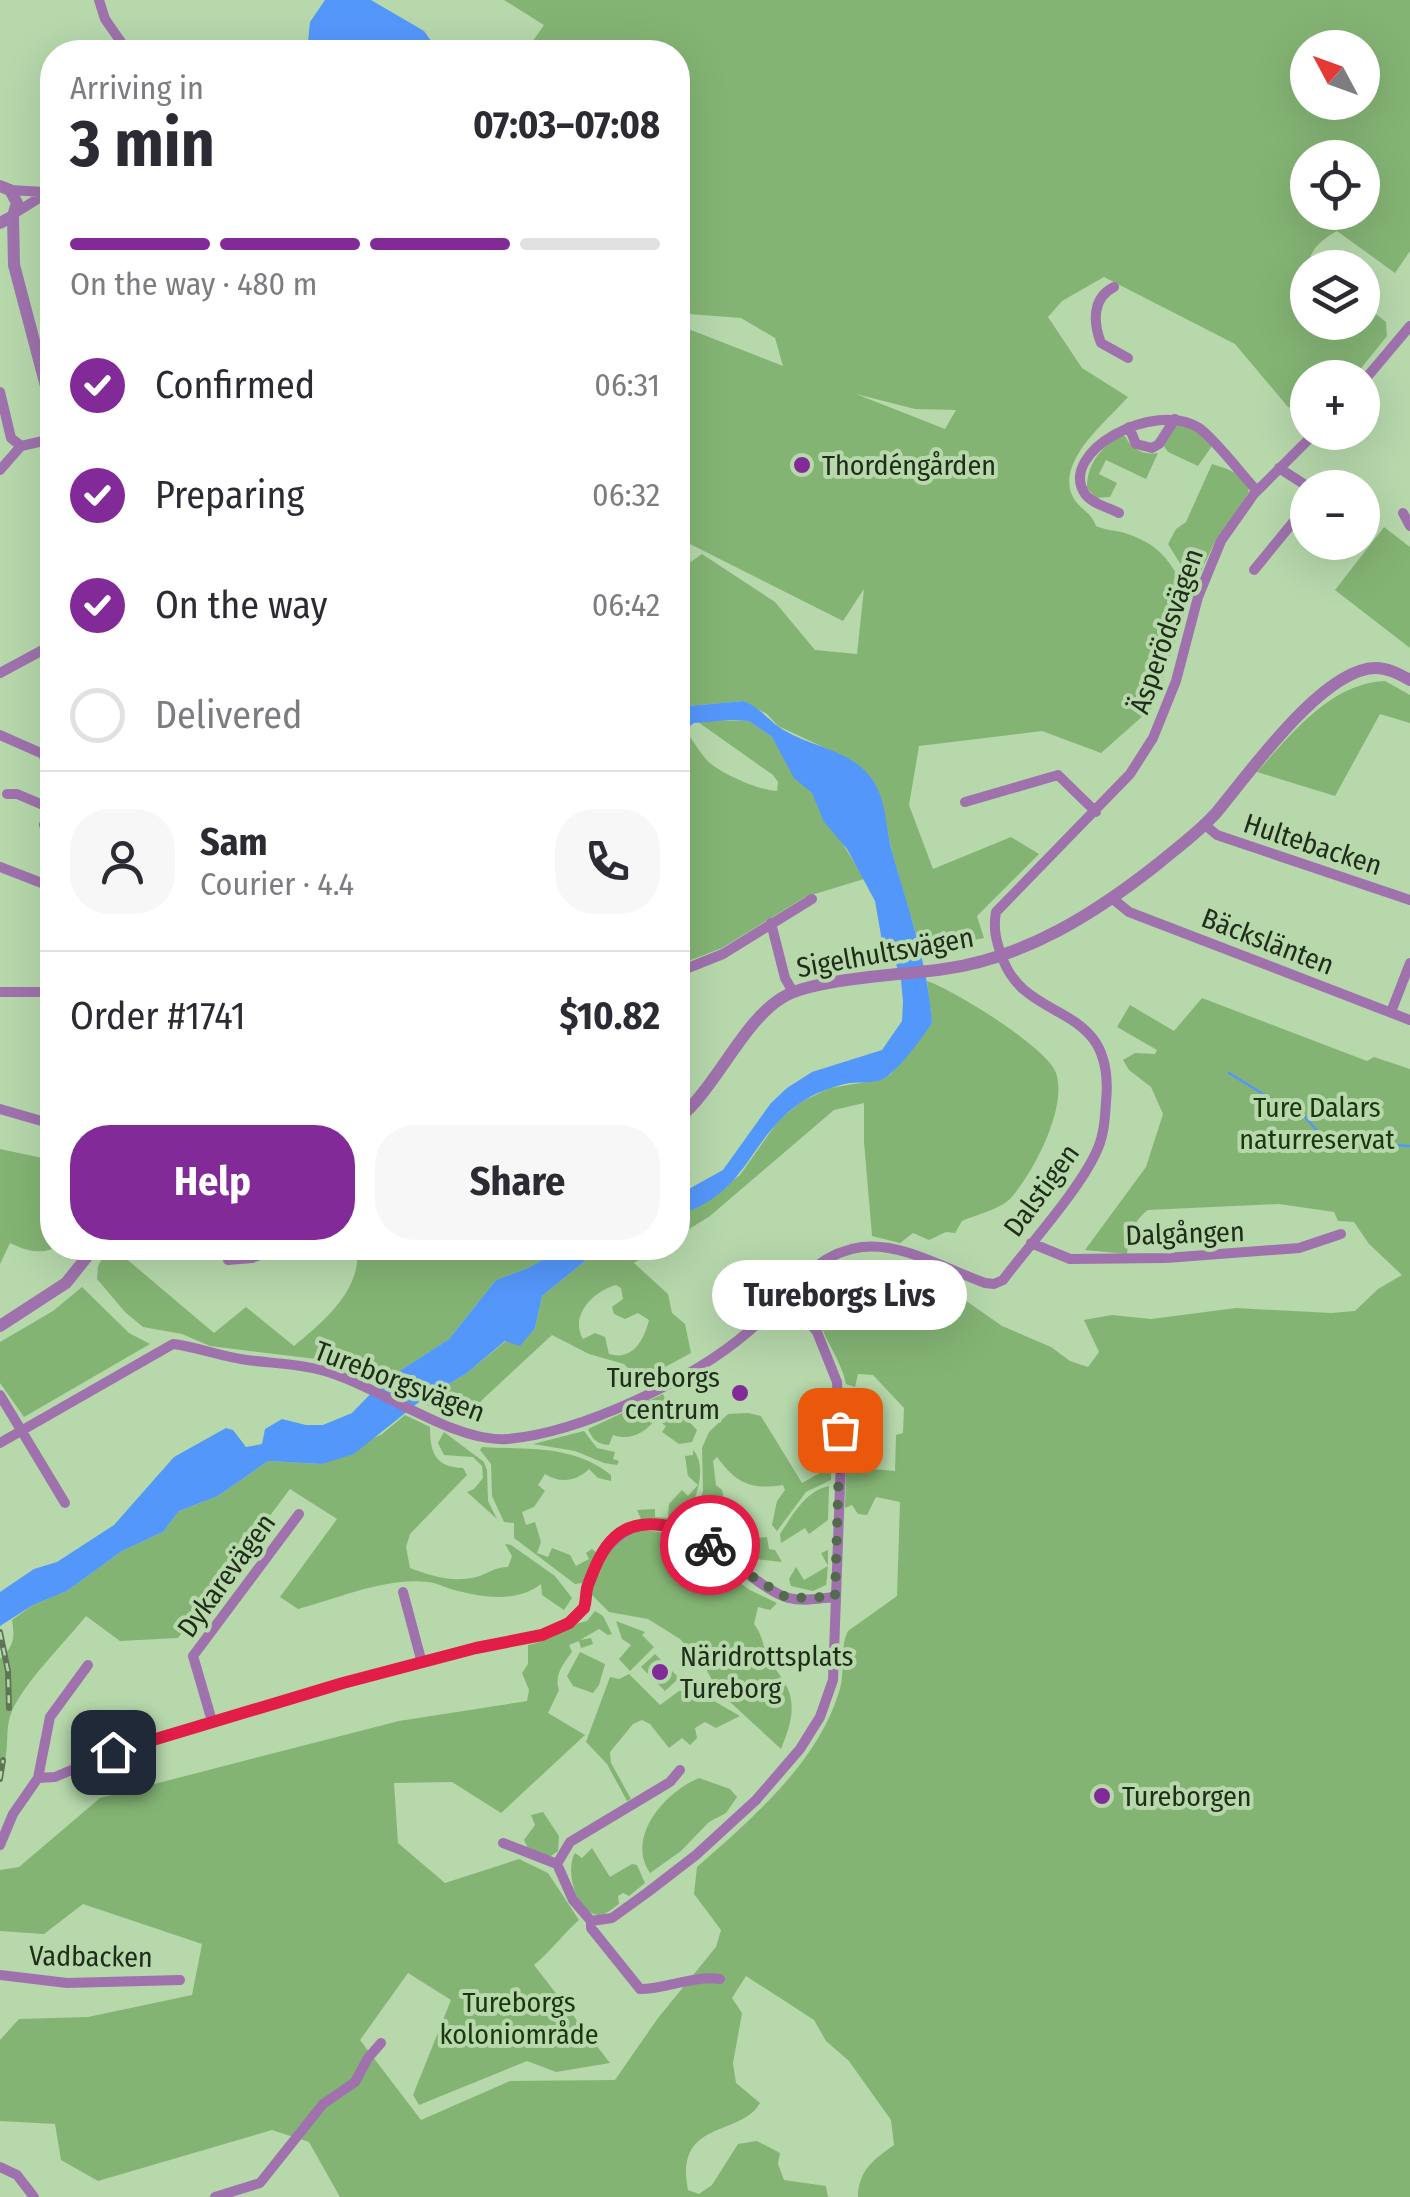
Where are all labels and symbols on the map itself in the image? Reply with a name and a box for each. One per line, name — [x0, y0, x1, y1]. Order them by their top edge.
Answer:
north arrow — [1290, 30, 1380, 120]
place label: Thordéngården — [822, 449, 996, 482]
marker: Thordéngården — [791, 454, 813, 476]
street label: Äsperödsvägen — [1123, 544, 1210, 718]
street label: Hultebacken — [1240, 807, 1386, 882]
street label: Bäckslänten — [1197, 901, 1339, 982]
street label: Sigelhultsvägen — [794, 921, 976, 984]
park label: Ture Dalars naturreservat — [1239, 1091, 1396, 1156]
street label: Dalstigen — [997, 1138, 1086, 1243]
street label: Dalgången — [1125, 1215, 1245, 1252]
callout: Tureborgs Livs — [712, 1260, 968, 1330]
street label: Tureborgsvägen — [310, 1334, 490, 1429]
place label: Tureborgs centrum — [607, 1361, 720, 1426]
marker: Tureborgs centrum — [729, 1382, 751, 1404]
pin — [798, 1388, 883, 1473]
courier — [660, 1495, 760, 1595]
street label: Dykarevägen — [171, 1507, 282, 1643]
place label: Näridrottsplats Tureborg — [680, 1640, 854, 1705]
marker: Näridrottsplats Tureborg — [649, 1661, 671, 1683]
pin — [71, 1710, 156, 1795]
place label: Tureborgen — [1122, 1780, 1252, 1813]
marker: Tureborgen — [1091, 1785, 1113, 1807]
street label: Vadbacken — [29, 1939, 153, 1974]
park label: Tureborgs koloniområde — [439, 1986, 599, 2051]

